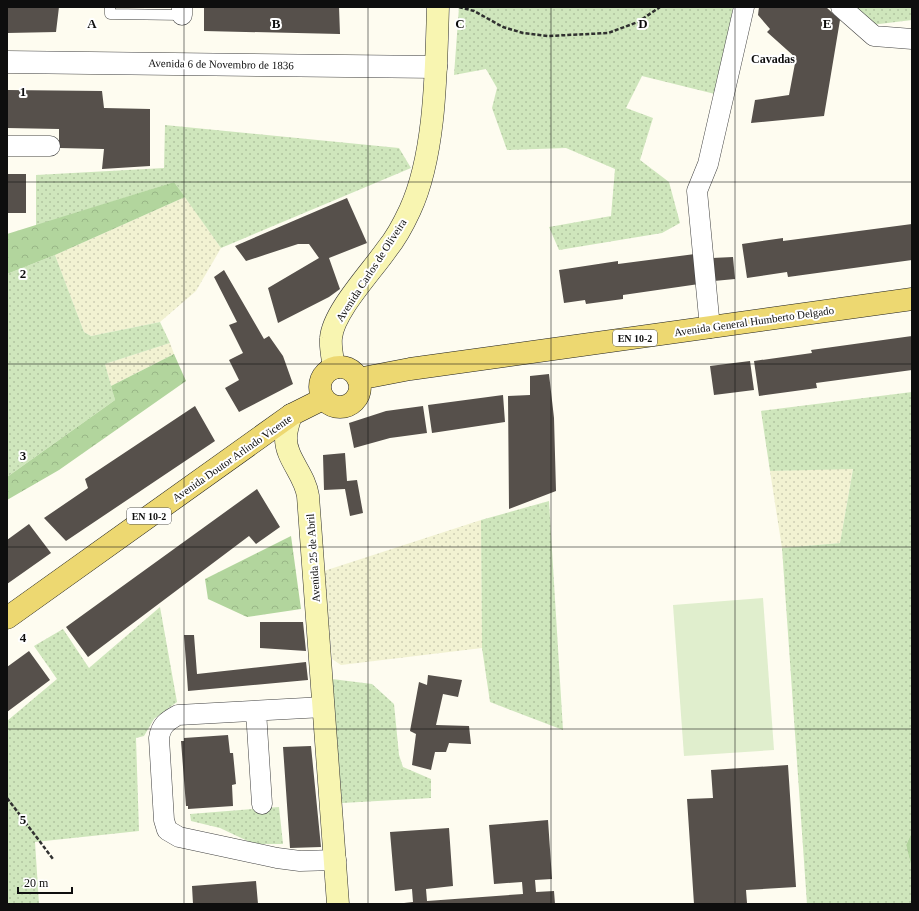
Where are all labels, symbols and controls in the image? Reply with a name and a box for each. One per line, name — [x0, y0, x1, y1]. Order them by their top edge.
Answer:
text: A — [87, 16, 97, 31]
text: B — [272, 16, 281, 31]
text: C — [455, 16, 465, 31]
text: D — [638, 16, 648, 31]
text: E — [823, 16, 831, 31]
district label: Cavadas — [751, 52, 795, 66]
street label: Avenida 6 de Novembro de 1836 — [148, 57, 294, 71]
text: 1 — [20, 84, 26, 99]
street label: Avenida Carlos de Oliveira — [333, 216, 409, 324]
text: 2 — [20, 266, 26, 281]
street label: Avenida General Humberto Delgado — [673, 304, 835, 338]
road number: EN 10-2 — [613, 330, 657, 346]
street label: Avenida Doutor Arlindo Vicente — [170, 412, 294, 504]
text: 3 — [20, 448, 27, 463]
road number: EN 10-2 — [127, 508, 171, 524]
street label: Avenida 25 de Abril — [304, 513, 322, 603]
text: 4 — [20, 630, 27, 645]
text: 5 — [20, 812, 27, 827]
scale bar — [18, 869, 72, 895]
text: 20 m — [24, 876, 49, 890]

